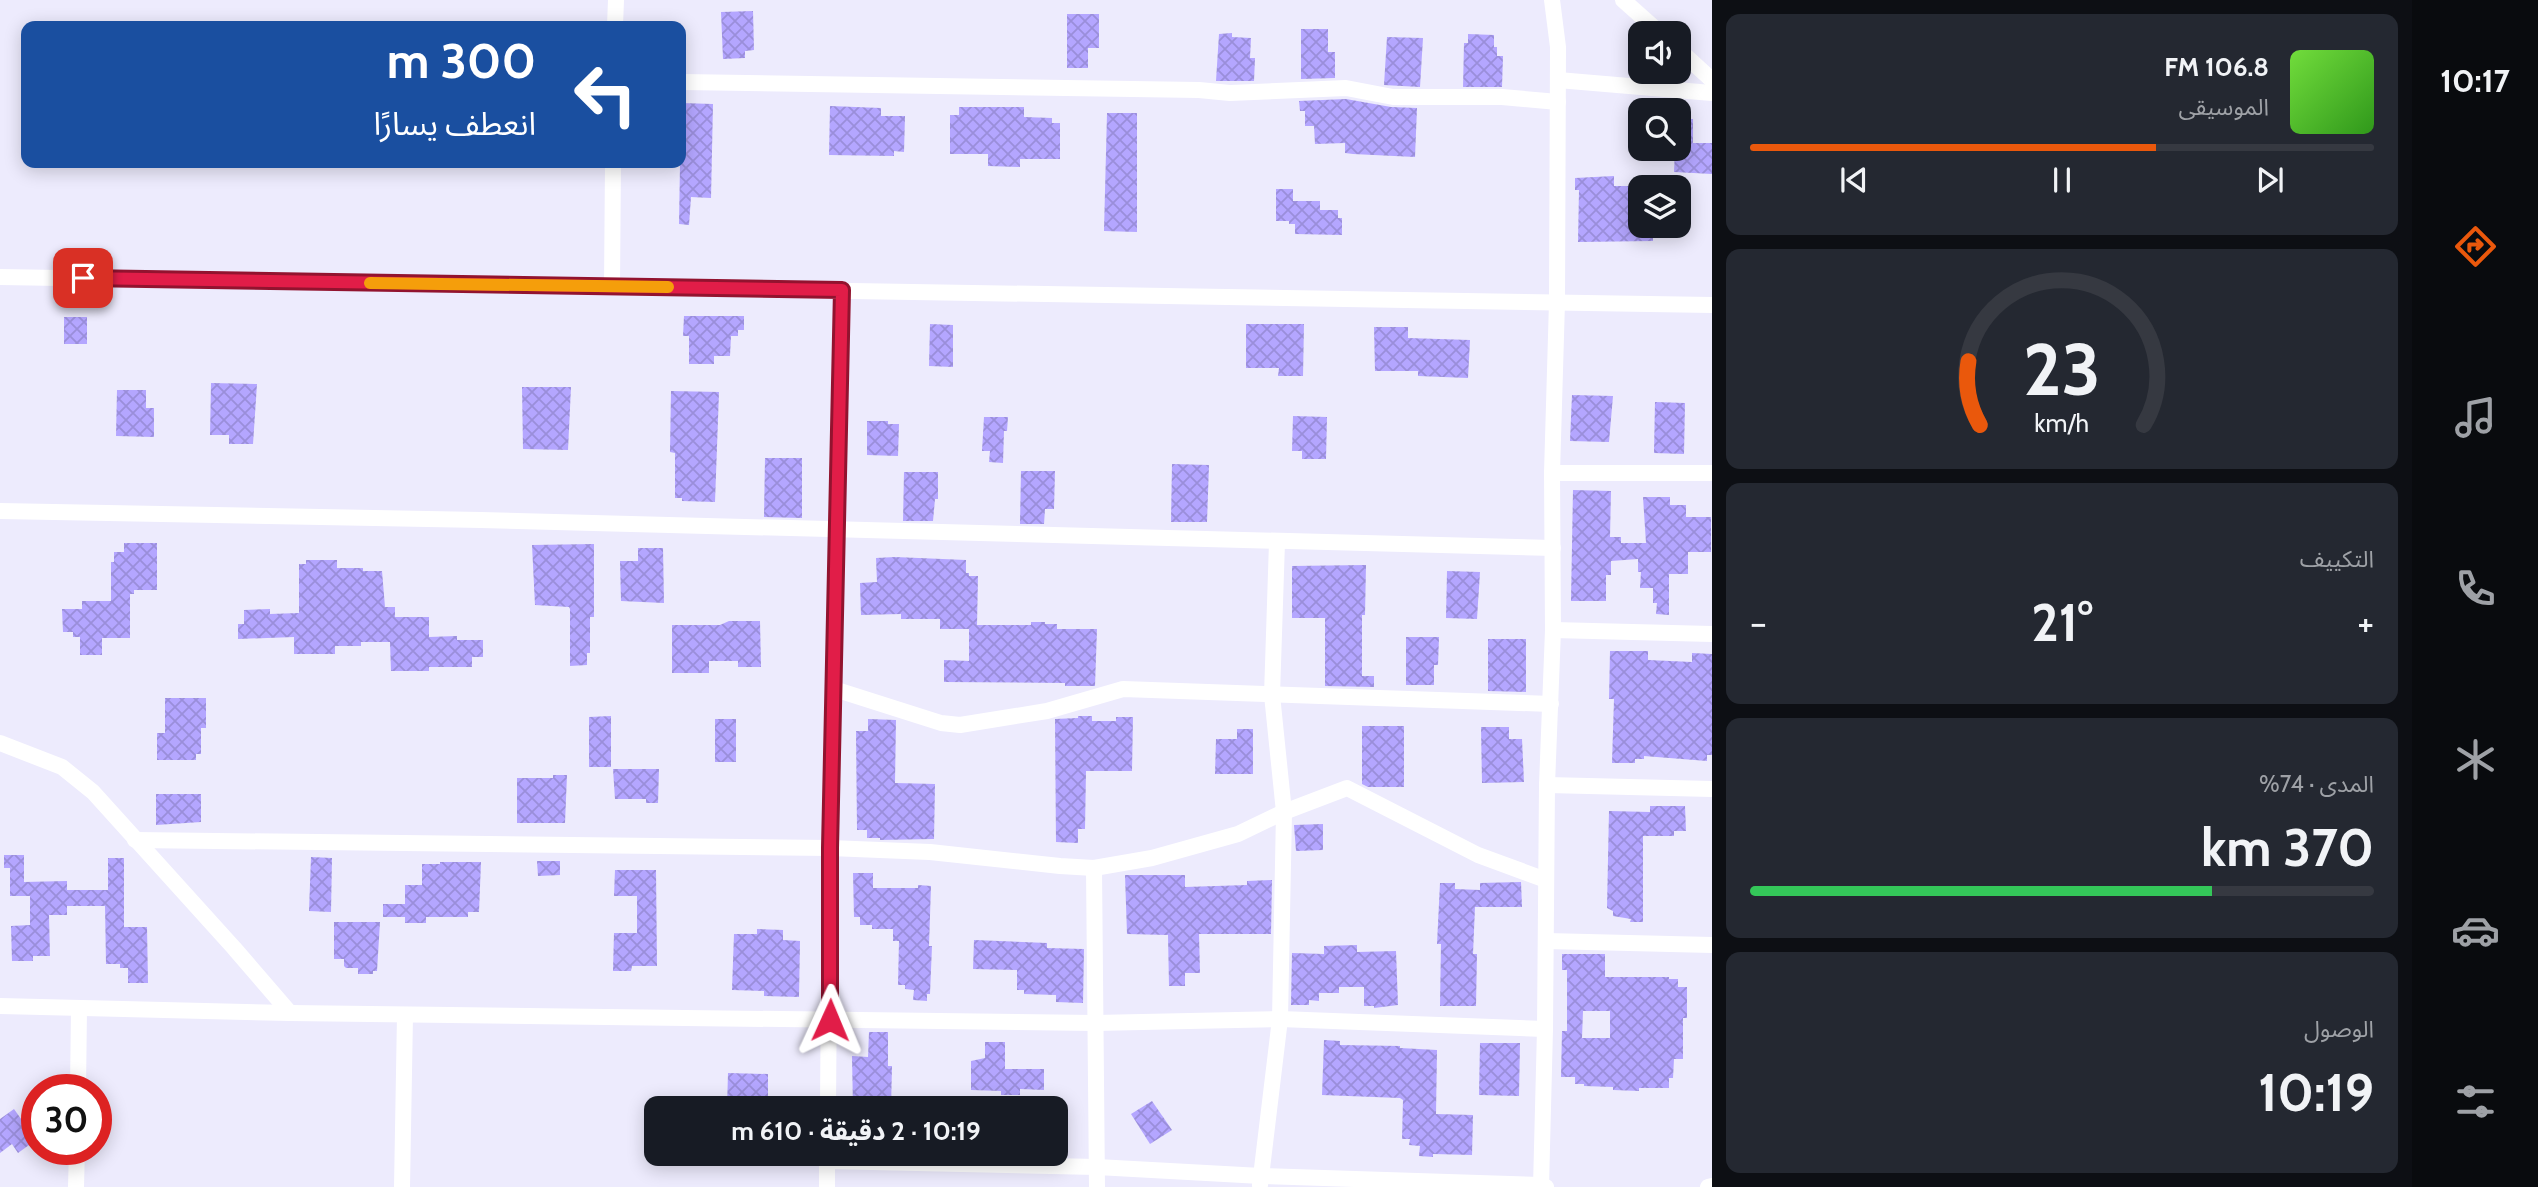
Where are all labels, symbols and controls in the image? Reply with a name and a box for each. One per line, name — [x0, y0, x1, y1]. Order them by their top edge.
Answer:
map controls — [1628, 21, 1691, 238]
button: sound — [1628, 21, 1691, 84]
text: 300 m — [387, 31, 536, 90]
icon: left — [560, 49, 651, 140]
text: 106.8 FM — [2164, 51, 2269, 83]
text: 10:17 — [2440, 61, 2510, 100]
text: الموسيقى — [2178, 93, 2269, 121]
button: search — [1628, 98, 1691, 161]
text: انعطف يسارًا — [373, 104, 536, 143]
icon: previous — [1835, 161, 1873, 199]
icon: pause — [2043, 161, 2081, 199]
icon: next — [2251, 161, 2289, 199]
button: layers — [1628, 175, 1691, 238]
icon: directions — [2451, 222, 2500, 271]
pin — [53, 248, 113, 308]
icon: arrive — [64, 259, 102, 297]
text: 23 — [2023, 325, 2101, 413]
icon: music — [2451, 393, 2500, 442]
text: km/h — [2035, 408, 2089, 438]
text: التكييف — [2300, 545, 2374, 573]
icon: phone — [2451, 564, 2500, 613]
text: 21° — [2031, 591, 2093, 654]
text: − — [1750, 599, 1767, 646]
text: + — [2357, 599, 2374, 646]
icon: climate — [2451, 735, 2500, 784]
text: المدى · 74% — [2259, 770, 2374, 798]
text: 370 km — [2201, 816, 2374, 879]
icon: car — [2451, 906, 2500, 955]
position arrow — [793, 983, 867, 1057]
text: الوصول — [2304, 1015, 2374, 1043]
text: 10:19 — [2258, 1061, 2374, 1124]
speed limit sign: 30 — [21, 1074, 112, 1165]
icon: filters — [2451, 1077, 2500, 1126]
text: 10:19 · 2 دقيقة · 610 m — [731, 1115, 981, 1147]

